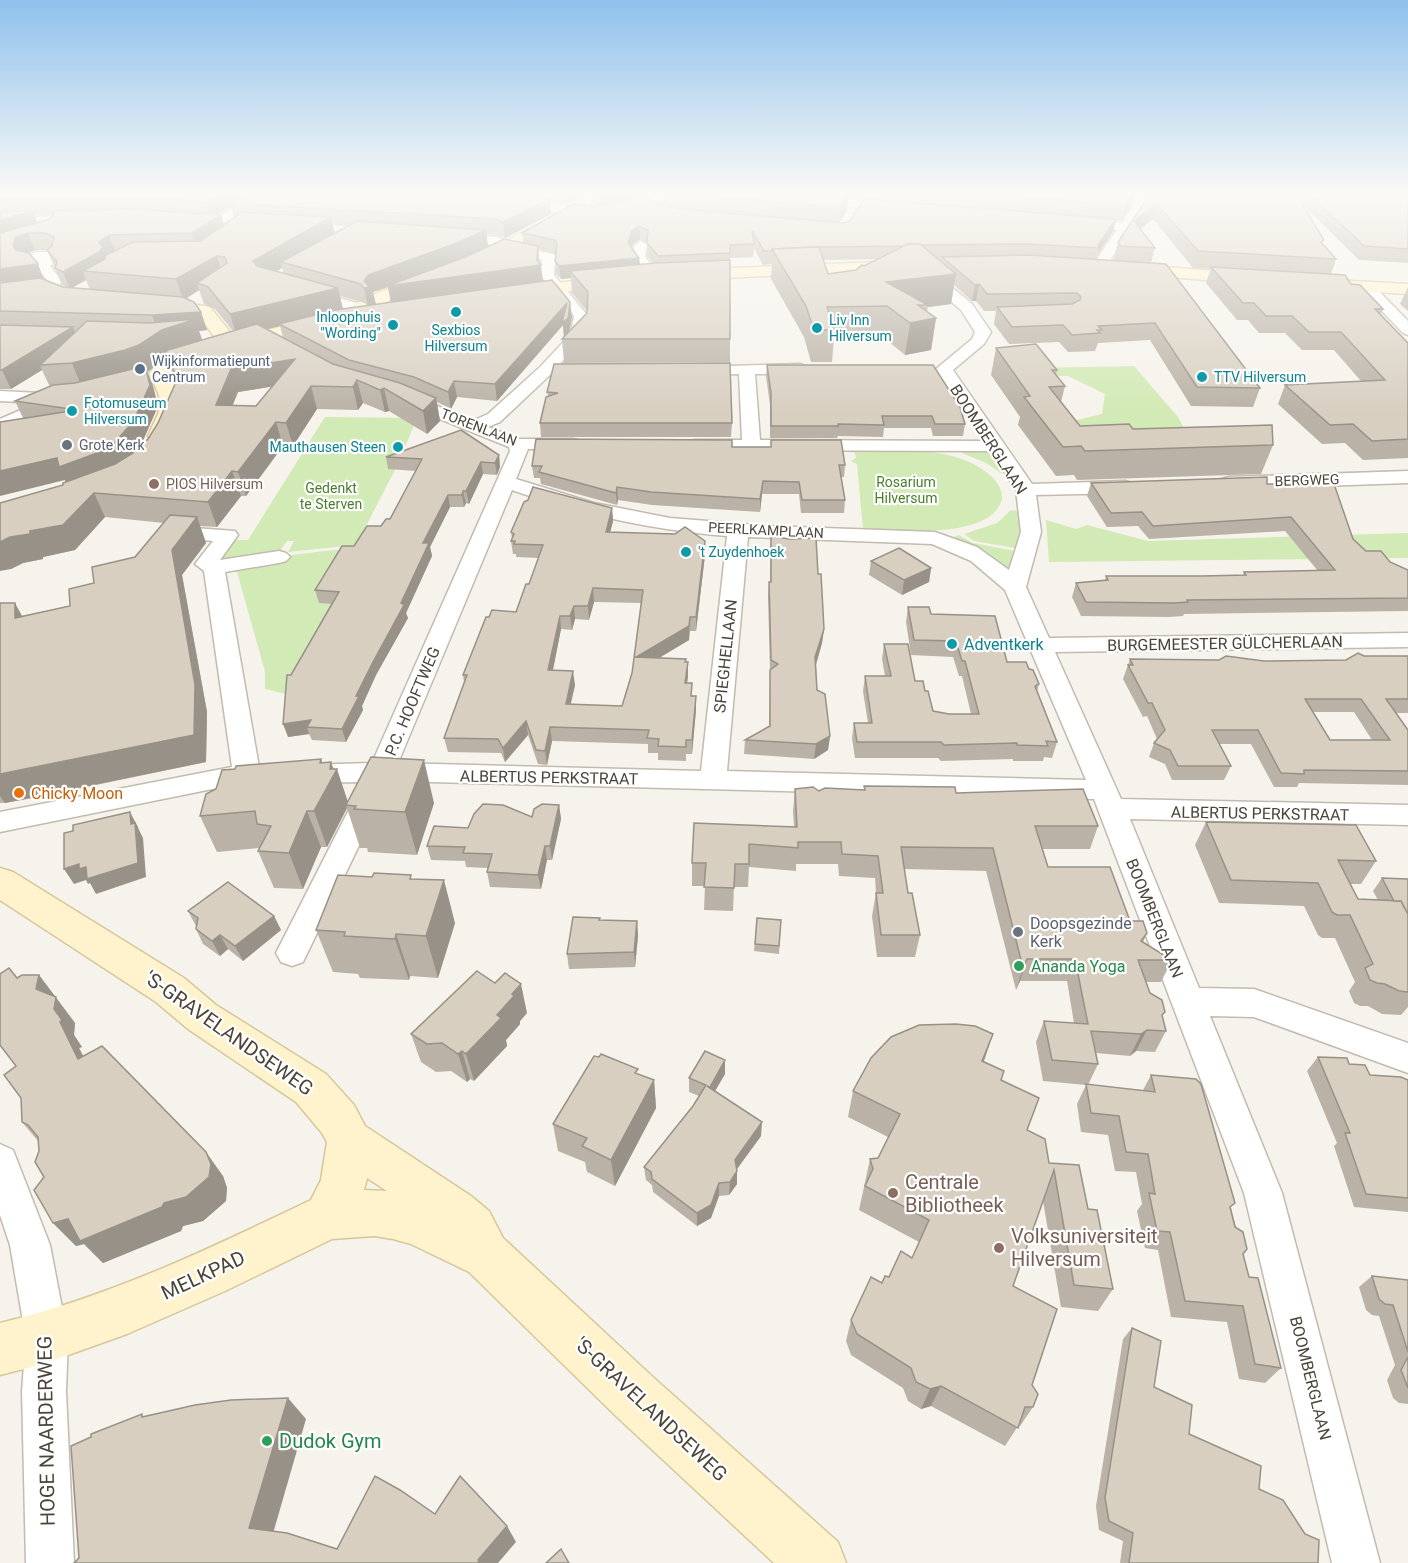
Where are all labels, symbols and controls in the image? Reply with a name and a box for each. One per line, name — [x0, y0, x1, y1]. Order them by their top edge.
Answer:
marker: Sexbios Hilversum — [449, 305, 463, 319]
place label: Inloophuis "Wording" — [316, 309, 381, 341]
place label: Liv Inn Hilversum — [829, 312, 892, 344]
marker: Inloophuis "Wording" — [386, 318, 400, 332]
marker: Liv Inn Hilversum — [810, 321, 824, 335]
place label: Sexbios Hilversum — [425, 322, 487, 354]
place label: Wijkinformatiepunt Centrum — [152, 353, 271, 385]
marker: Wijkinformatiepunt Centrum — [133, 362, 147, 376]
place label: TTV Hilversum — [1214, 369, 1306, 385]
marker: TTV Hilversum — [1195, 370, 1209, 384]
street label: BOOMBERGLAAN — [946, 381, 1031, 498]
place label: Fotomuseum Hilversum — [84, 395, 167, 427]
marker: Fotomuseum Hilversum — [65, 404, 79, 418]
street label: TORENLAAN — [439, 405, 519, 449]
place label: Grote Kerk — [79, 437, 145, 453]
marker: Grote Kerk — [60, 438, 74, 452]
place label: Mauthausen Steen — [269, 439, 386, 455]
marker: Mauthausen Steen — [391, 440, 405, 454]
street label: BERGWEG — [1274, 471, 1340, 489]
park label: Rosarium Hilversum — [875, 474, 937, 506]
place label: PIOS Hilversum — [166, 476, 263, 492]
marker: PIOS Hilversum — [147, 477, 161, 491]
park label: Gedenkt te Sterven — [300, 480, 362, 512]
street label: PEERLKAMPLAAN — [708, 519, 824, 541]
place label: 't Zuydenhoek — [698, 544, 785, 560]
marker: 't Zuydenhoek — [679, 545, 693, 559]
street label: SPIEGHELLAAN — [710, 598, 741, 714]
street label: BURGEMEESTER GÜLCHERLAAN — [1107, 632, 1343, 655]
place label: Adventkerk — [964, 635, 1045, 654]
marker: Adventkerk — [945, 637, 959, 651]
street label: P.C. HOOFTWEG — [381, 644, 444, 759]
street label: ALBERTUS PERKSTRAAT — [460, 766, 639, 789]
place label: Chicky Moon — [31, 784, 123, 803]
marker: Chicky Moon — [12, 786, 26, 800]
street label: ALBERTUS PERKSTRAAT — [1171, 802, 1350, 825]
street label: BOOMBERGLAAN — [1122, 856, 1187, 981]
place label: Doopsgezinde Kerk — [1030, 914, 1132, 951]
marker: Doopsgezinde Kerk — [1011, 925, 1025, 939]
place label: Ananda Yoga — [1031, 957, 1125, 976]
marker: Ananda Yoga — [1012, 959, 1026, 973]
street label: 'S-GRAVELANDSEWEG — [140, 966, 318, 1100]
place label: Centrale Bibliotheek — [905, 1170, 1004, 1217]
marker: Centrale Bibliotheek — [886, 1186, 900, 1200]
place label: Volksuniversiteit Hilversum — [1011, 1224, 1158, 1271]
marker: Volksuniversiteit Hilversum — [992, 1241, 1006, 1255]
street label: MELKPAD — [157, 1245, 249, 1305]
street label: BOOMBERGLAAN — [1286, 1314, 1335, 1442]
street label: 'S-GRAVELANDSEWEG — [569, 1332, 733, 1486]
street label: HOGE NAARDERWEG — [32, 1336, 60, 1526]
place label: Dudok Gym — [279, 1429, 382, 1453]
marker: Dudok Gym — [260, 1434, 274, 1448]

